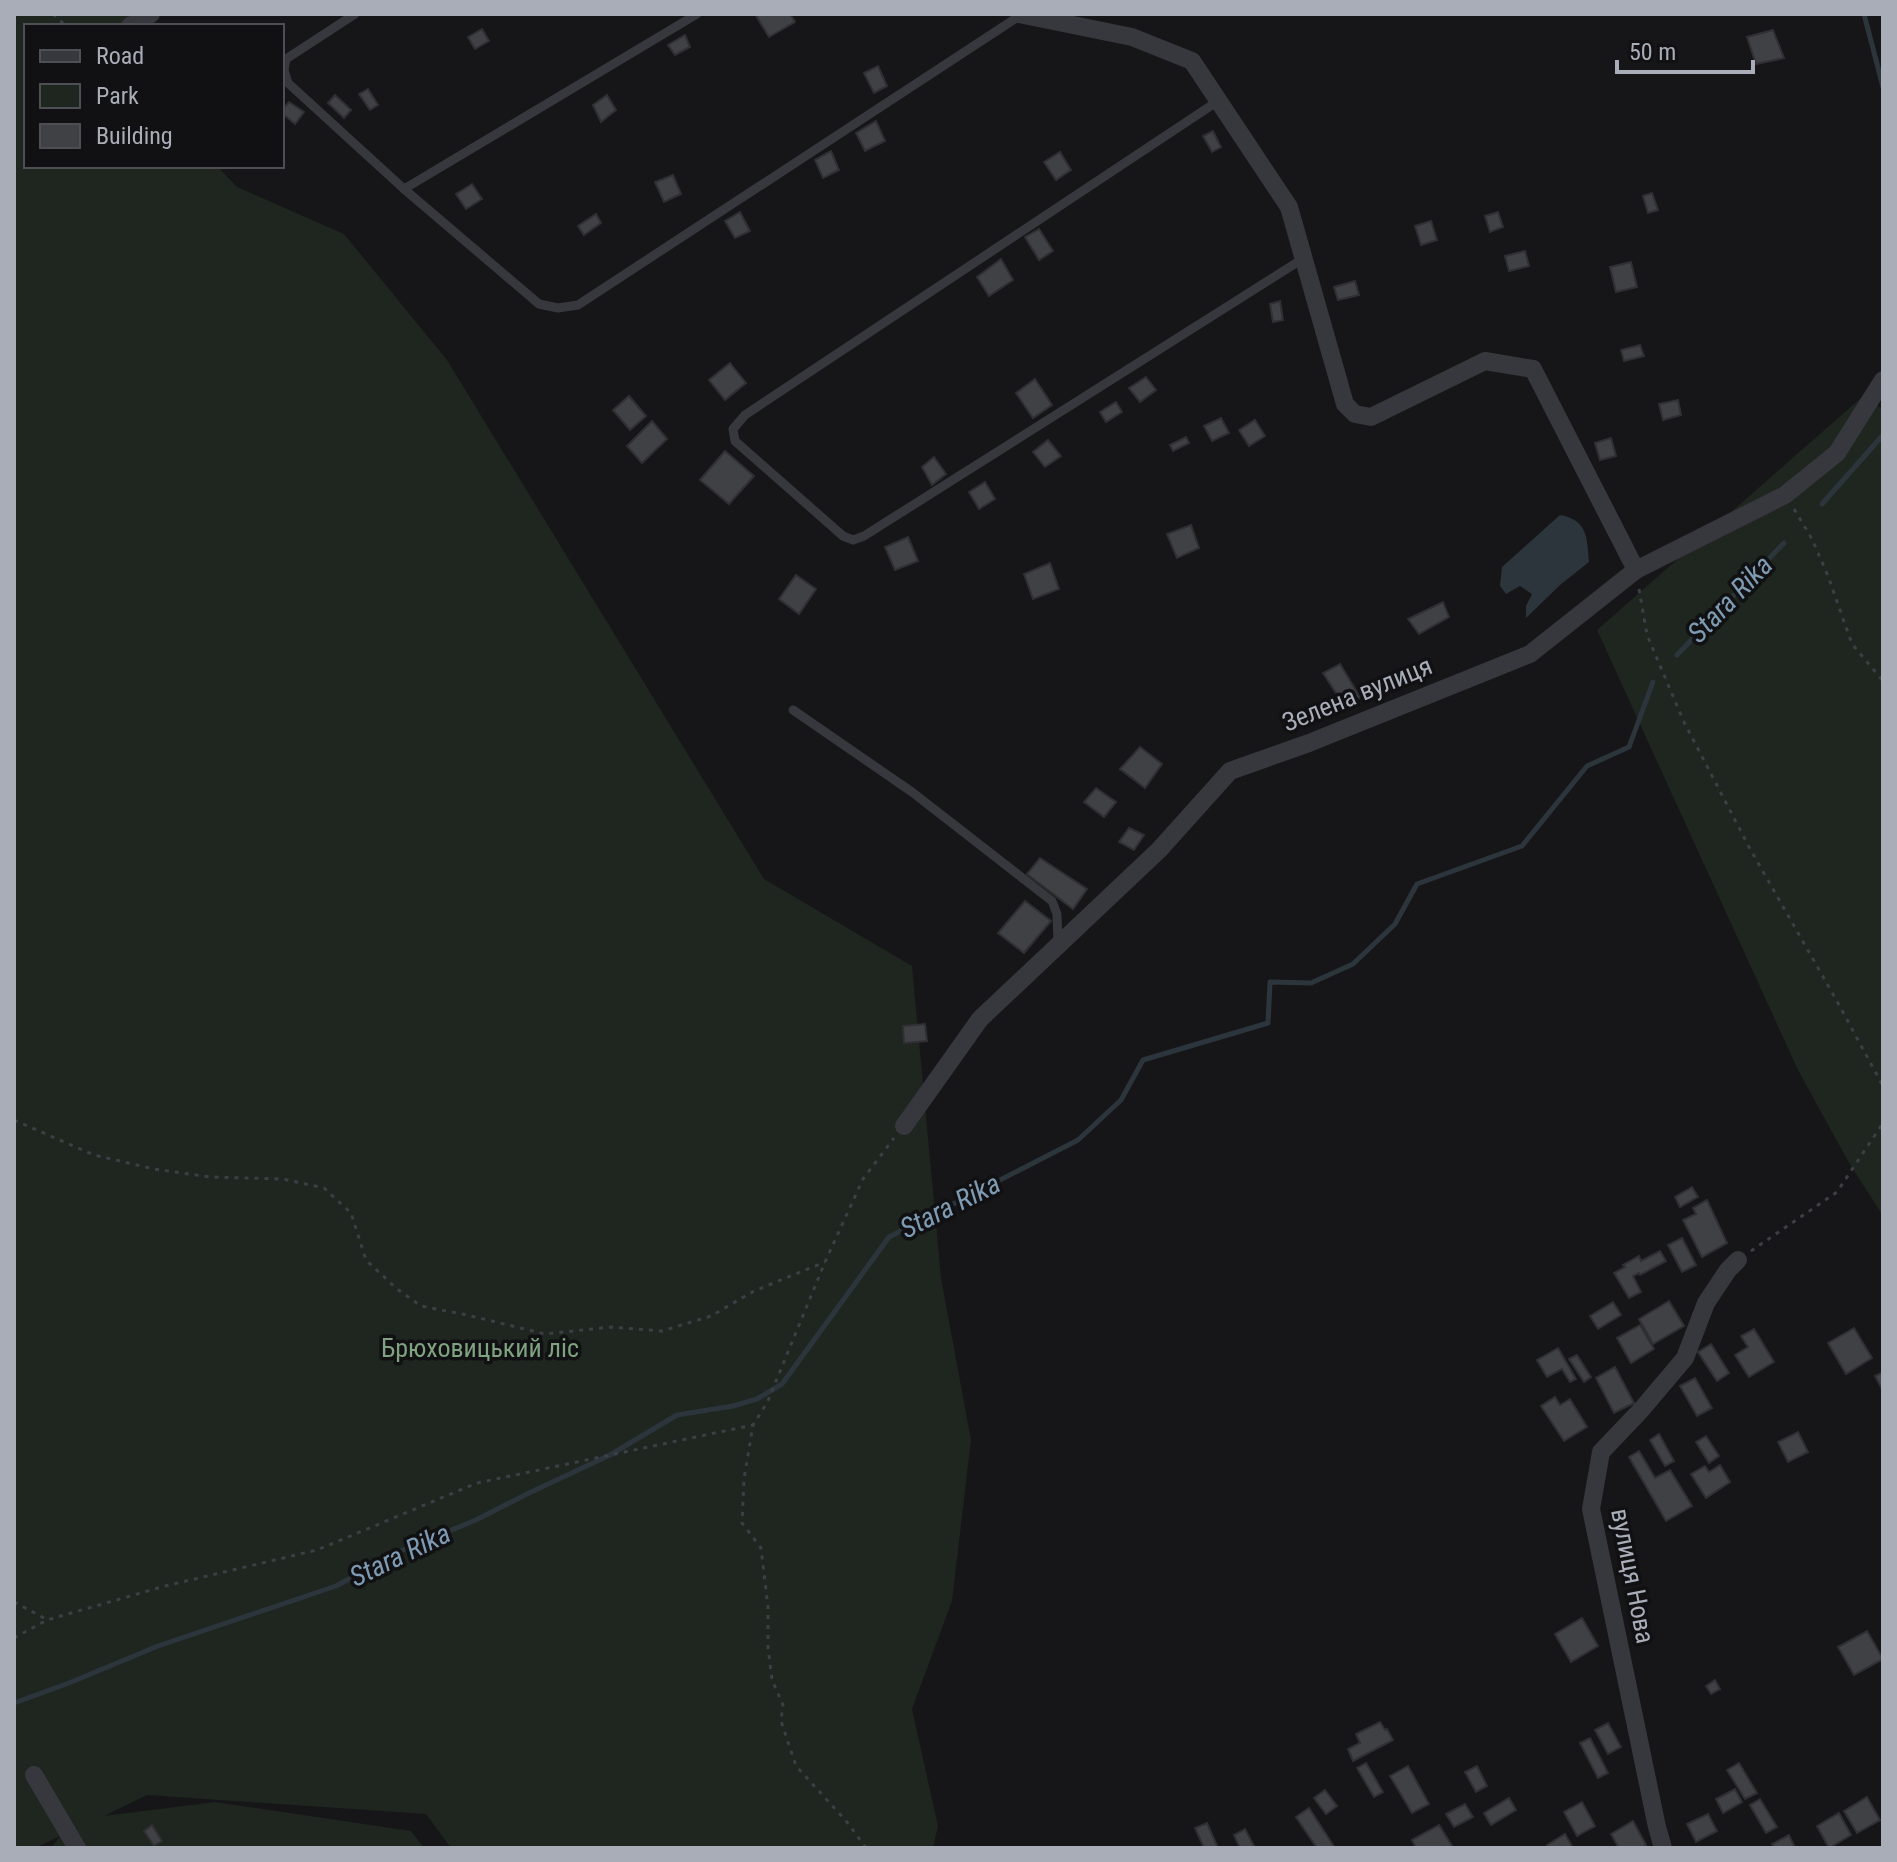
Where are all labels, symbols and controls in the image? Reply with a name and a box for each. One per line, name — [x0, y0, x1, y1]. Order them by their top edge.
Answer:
legend — [24, 24, 284, 168]
scale bar — [1617, 24, 1753, 74]
text: 50 m — [1629, 38, 1676, 66]
text: Road — [96, 42, 144, 70]
text: Park — [96, 82, 139, 110]
text: Building — [96, 122, 173, 150]
water label: Stara Rika — [1681, 549, 1779, 649]
street label: Зелена вулиця — [1278, 650, 1436, 738]
water label: Stara Rika — [894, 1167, 1006, 1245]
park label: Брюховицький ліс — [381, 1333, 579, 1363]
street label: вулиця Нова — [1605, 1506, 1661, 1646]
water label: Stara Rika — [344, 1516, 456, 1594]

